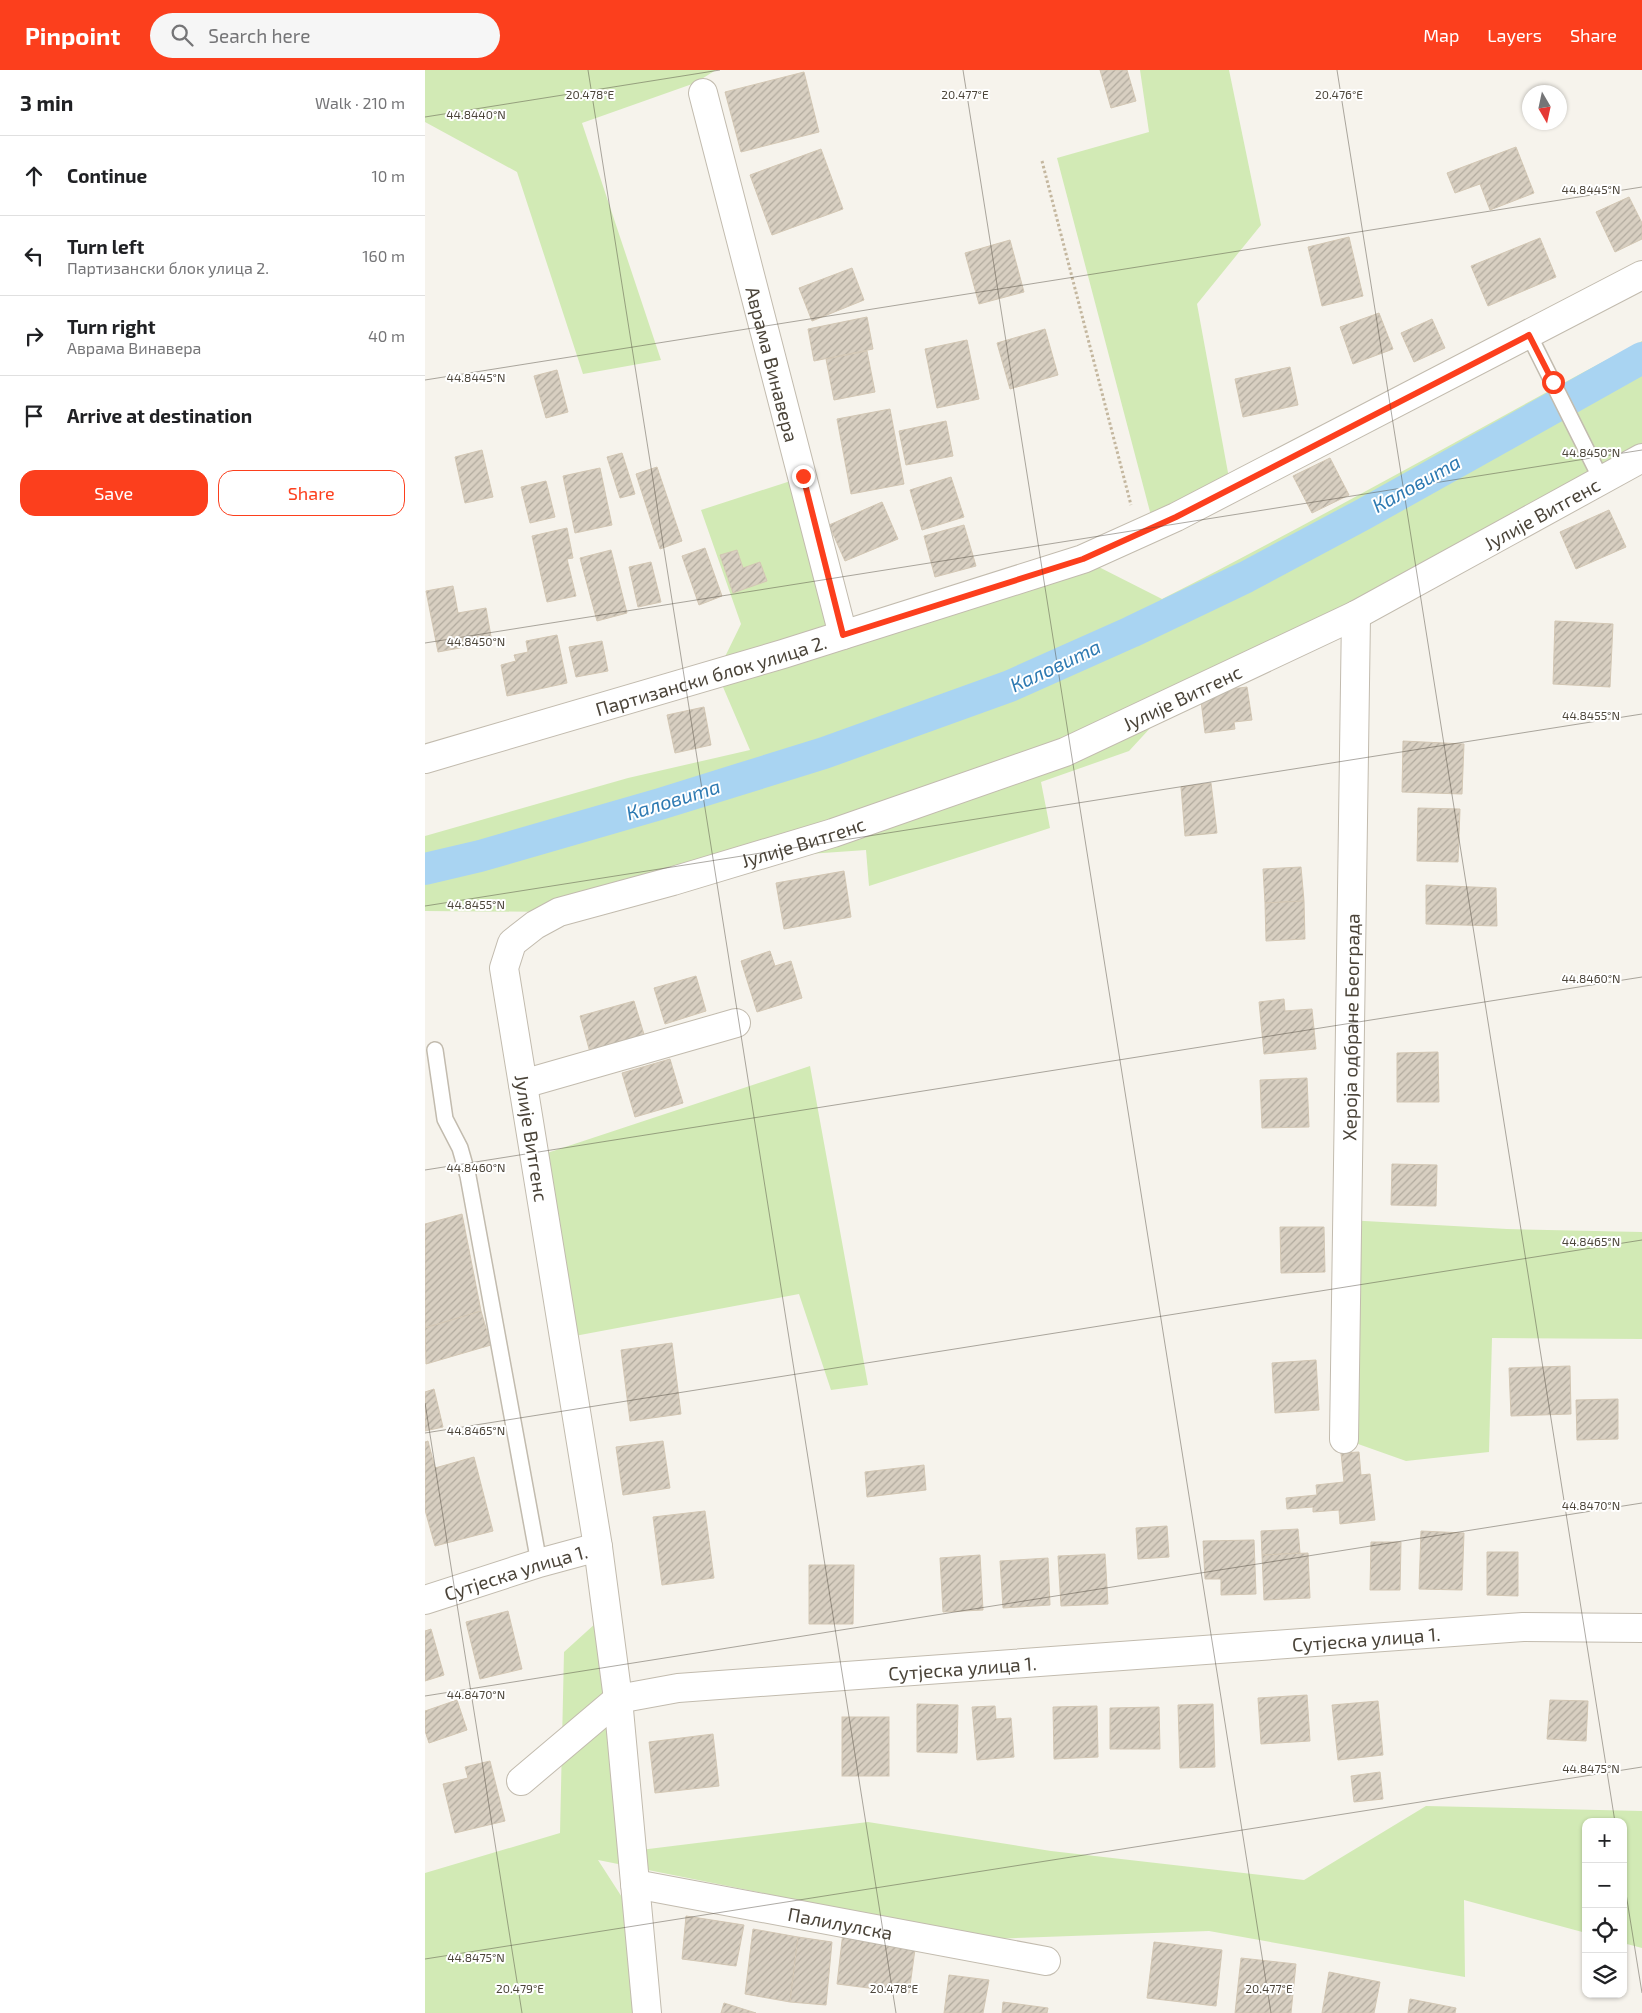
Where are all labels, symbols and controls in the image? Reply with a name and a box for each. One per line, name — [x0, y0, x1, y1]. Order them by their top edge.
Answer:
search box — [150, 13, 500, 58]
text: Pinpoint — [25, 21, 120, 50]
icon: search — [168, 21, 196, 49]
text: Search here — [208, 24, 310, 47]
text: Map — [1423, 24, 1459, 46]
text: Layers — [1487, 24, 1542, 46]
text: Share — [1570, 24, 1617, 46]
north arrow — [1522, 85, 1567, 130]
text: 20.478°E — [566, 87, 615, 101]
text: 20.477°E — [941, 87, 989, 101]
text: 20.476°E — [1315, 87, 1363, 101]
text: 3 min — [20, 90, 73, 115]
text: Walk · 210 m — [315, 93, 405, 112]
text: 44.8440°N — [446, 107, 506, 121]
icon: ahead — [20, 162, 48, 190]
text: Continue — [67, 164, 147, 187]
text: 10 m — [371, 166, 405, 185]
text: 44.8445°N — [1562, 182, 1620, 196]
text: Turn left — [67, 235, 144, 258]
icon: left — [20, 242, 48, 270]
text: 160 m — [362, 246, 405, 265]
text: Партизански блок улица 2. — [67, 258, 269, 277]
street label: Аврама Винавера — [742, 284, 804, 444]
text: Turn right — [67, 315, 155, 338]
icon: right — [20, 322, 48, 350]
text: 40 m — [368, 326, 405, 345]
text: Аврама Винавера — [67, 338, 201, 357]
text: 44.8445°N — [447, 370, 505, 384]
route start — [1542, 371, 1565, 394]
icon: arrive — [20, 402, 48, 430]
text: Arrive at destination — [67, 404, 252, 427]
text: 44.8450°N — [1562, 445, 1620, 459]
water label: Каловита — [1368, 449, 1464, 517]
route end — [792, 465, 815, 488]
button: Save — [20, 470, 208, 516]
button: Share — [218, 470, 405, 516]
street label: Јулије Витгенс — [1479, 472, 1603, 554]
street label: Партизански блок улица 2. — [593, 629, 829, 720]
text: 44.8450°N — [447, 634, 505, 648]
water label: Каловита — [1006, 634, 1104, 696]
street label: Јулије Витгенс — [1119, 659, 1245, 735]
text: 44.8455°N — [1562, 708, 1620, 722]
water label: Каловита — [623, 773, 723, 825]
street label: Јулије Витгенс — [738, 811, 868, 871]
text: 44.8455°N — [447, 897, 505, 911]
street label: Хероја одбране Београда — [1337, 913, 1363, 1141]
text: 44.8460°N — [1561, 971, 1621, 985]
street label: Јулије Витгенс — [510, 1073, 553, 1203]
text: 44.8460°N — [446, 1160, 506, 1174]
text: 44.8465°N — [1562, 1234, 1620, 1248]
text: 44.8465°N — [447, 1423, 505, 1437]
text: 44.8470°N — [1562, 1498, 1620, 1512]
street label: Сутјеска улица 1. — [441, 1539, 590, 1605]
street label: Сутјеска улица 1. — [1291, 1621, 1441, 1655]
street label: Сутјеска улица 1. — [887, 1651, 1037, 1685]
text: 44.8470°N — [447, 1687, 505, 1701]
text: 44.8475°N — [1562, 1761, 1620, 1775]
map controls — [1582, 1818, 1627, 1998]
button: + — [1582, 1818, 1627, 1863]
button: − — [1582, 1863, 1627, 1908]
street label: Палилулска — [786, 1901, 895, 1944]
button: locate — [1582, 1908, 1627, 1953]
text: 44.8475°N — [447, 1950, 505, 1964]
button: layers — [1582, 1953, 1627, 1998]
text: 20.479°E — [496, 1981, 544, 1995]
text: 20.478°E — [870, 1981, 919, 1995]
text: 20.477°E — [1245, 1981, 1293, 1995]

